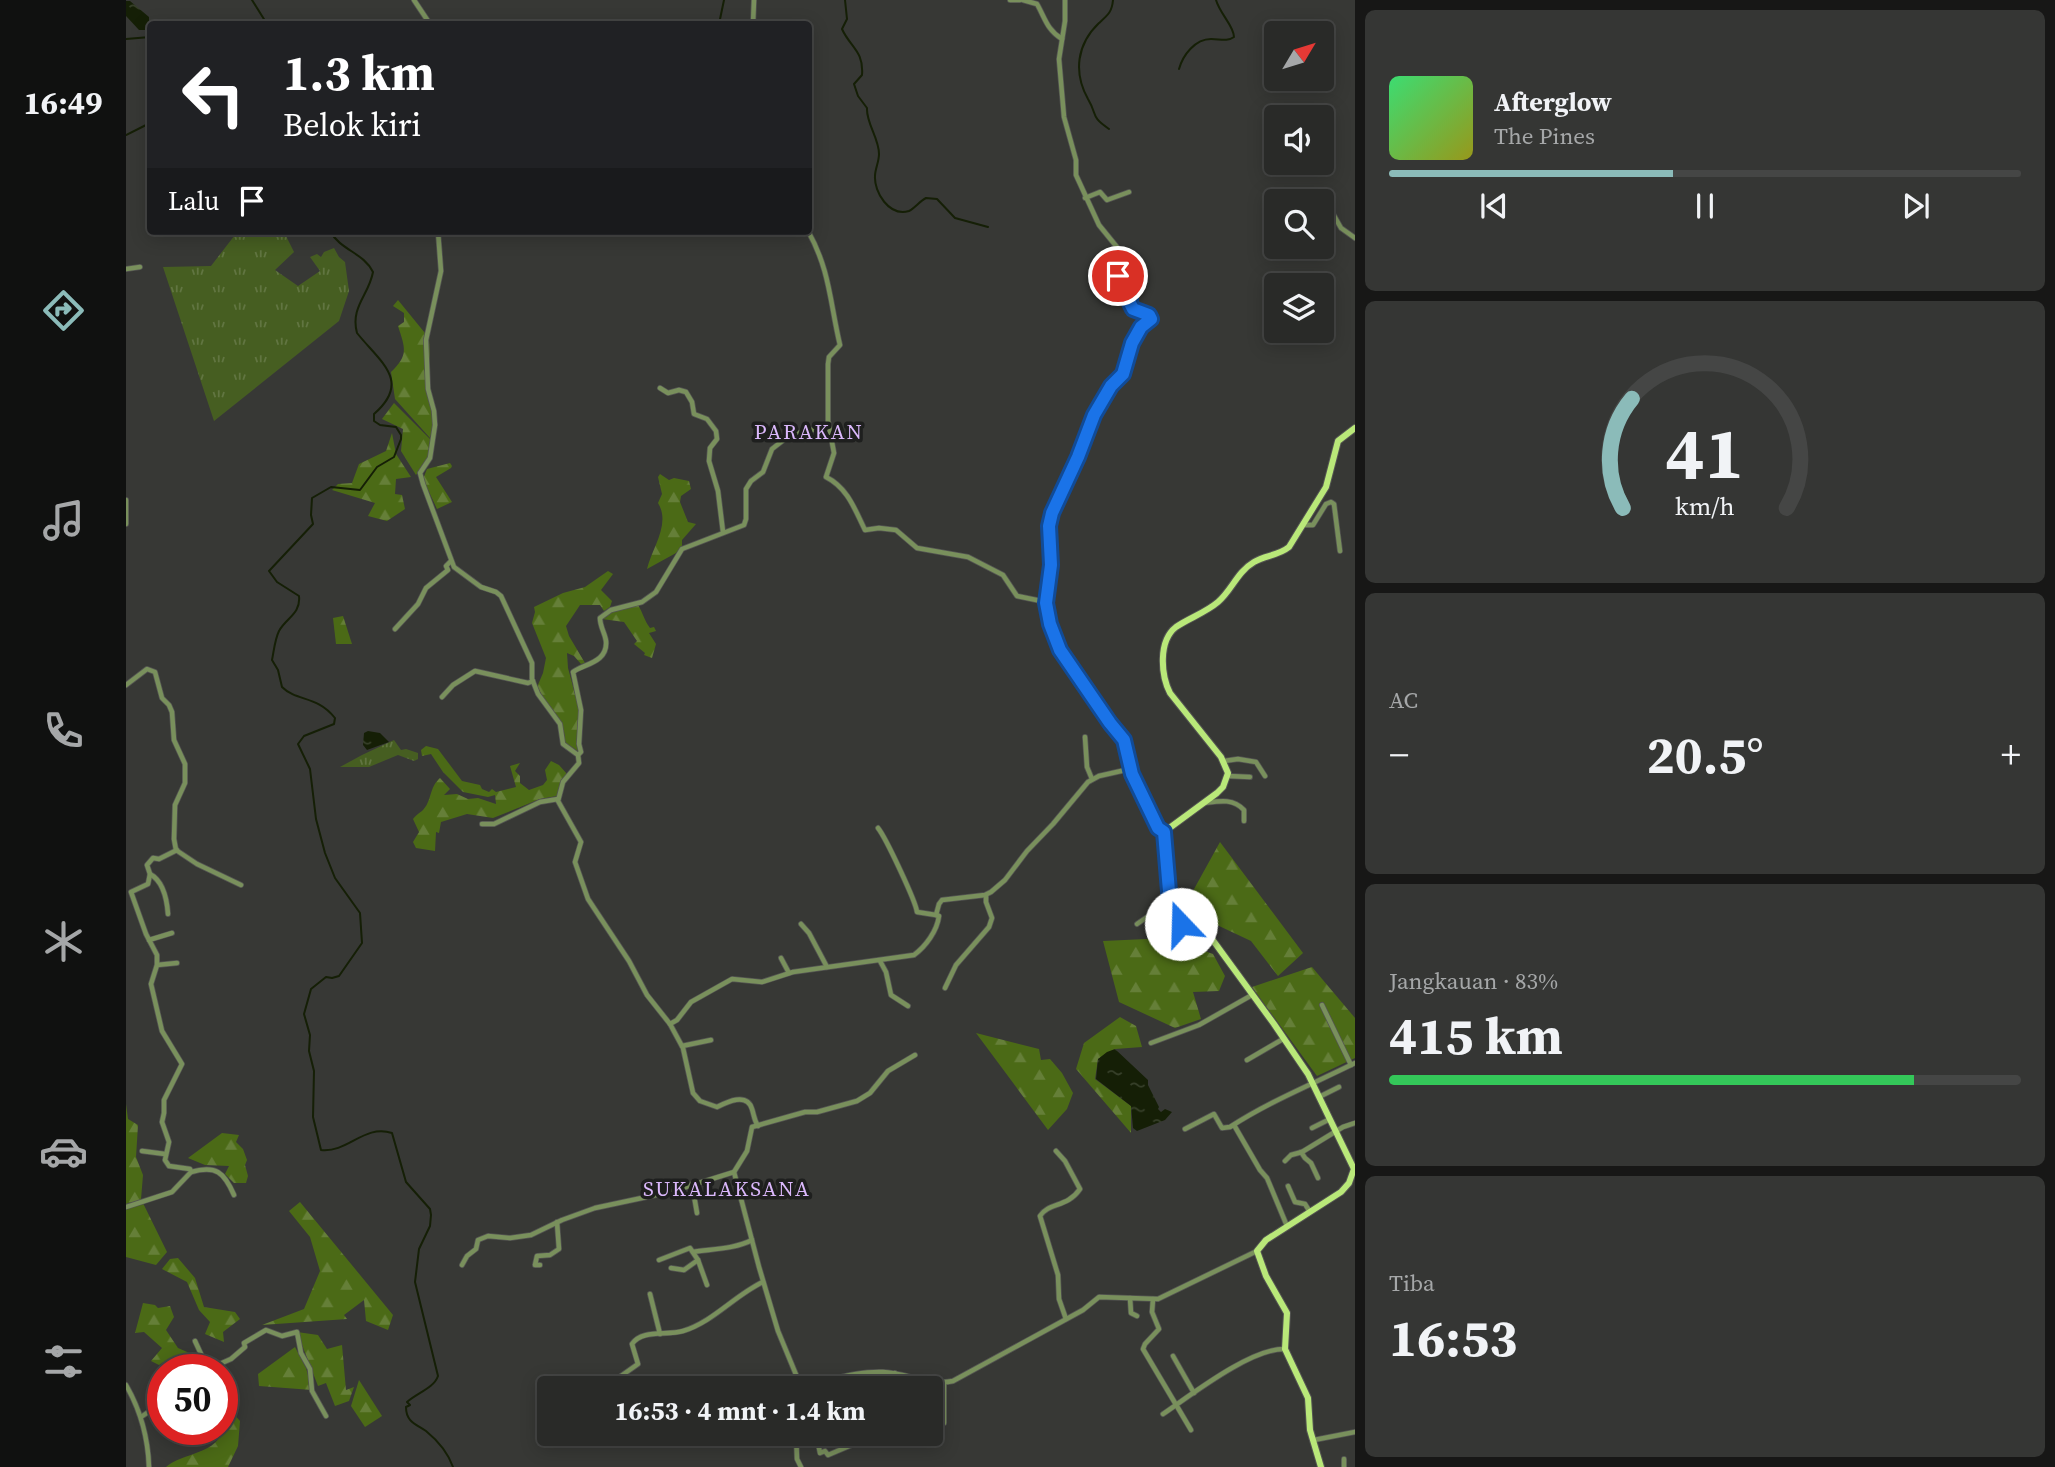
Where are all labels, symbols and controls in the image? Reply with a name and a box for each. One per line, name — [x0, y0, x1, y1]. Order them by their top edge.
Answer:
north arrow — [1264, 21, 1334, 91]
map controls — [1264, 21, 1334, 343]
text: 1.3 km — [283, 39, 435, 106]
icon: left — [168, 49, 259, 140]
text: 16:49 — [24, 81, 102, 125]
text: Afterglow — [1494, 84, 1612, 120]
text: Belok kiri — [283, 103, 421, 147]
button: sound — [1264, 105, 1334, 175]
text: The Pines — [1494, 120, 1595, 152]
icon: arrive — [233, 182, 271, 220]
text: Lalu — [168, 183, 219, 219]
icon: previous — [1475, 187, 1513, 225]
icon: pause — [1686, 187, 1724, 225]
icon: next — [1897, 187, 1935, 225]
button: search — [1264, 189, 1334, 259]
pin — [1088, 246, 1148, 306]
icon: arrive — [1099, 257, 1137, 295]
button: layers — [1264, 273, 1334, 343]
icon: directions — [39, 286, 88, 335]
text: 41 — [1666, 404, 1744, 503]
district label: PARAKAN — [754, 417, 864, 446]
text: km/h — [1675, 489, 1735, 523]
icon: music — [39, 496, 88, 545]
text: AC — [1389, 684, 1418, 716]
icon: phone — [39, 706, 88, 755]
text: 20.5° — [1646, 719, 1764, 790]
text: − — [1389, 729, 1409, 781]
text: + — [2001, 729, 2021, 781]
position arrow — [1144, 887, 1218, 961]
icon: climate — [39, 917, 88, 966]
text: Jangkauan · 83% — [1389, 965, 1558, 997]
text: 415 km — [1389, 1000, 1563, 1071]
icon: car — [39, 1127, 88, 1176]
district label: SUKALAKSANA — [643, 1174, 811, 1203]
text: Tiba — [1389, 1267, 1435, 1299]
text: 16:53 — [1389, 1302, 1517, 1373]
icon: filters — [39, 1337, 88, 1386]
speed limit sign: 50 — [147, 1354, 238, 1445]
text: 16:53 · 4 mnt · 1.4 km — [614, 1393, 866, 1429]

